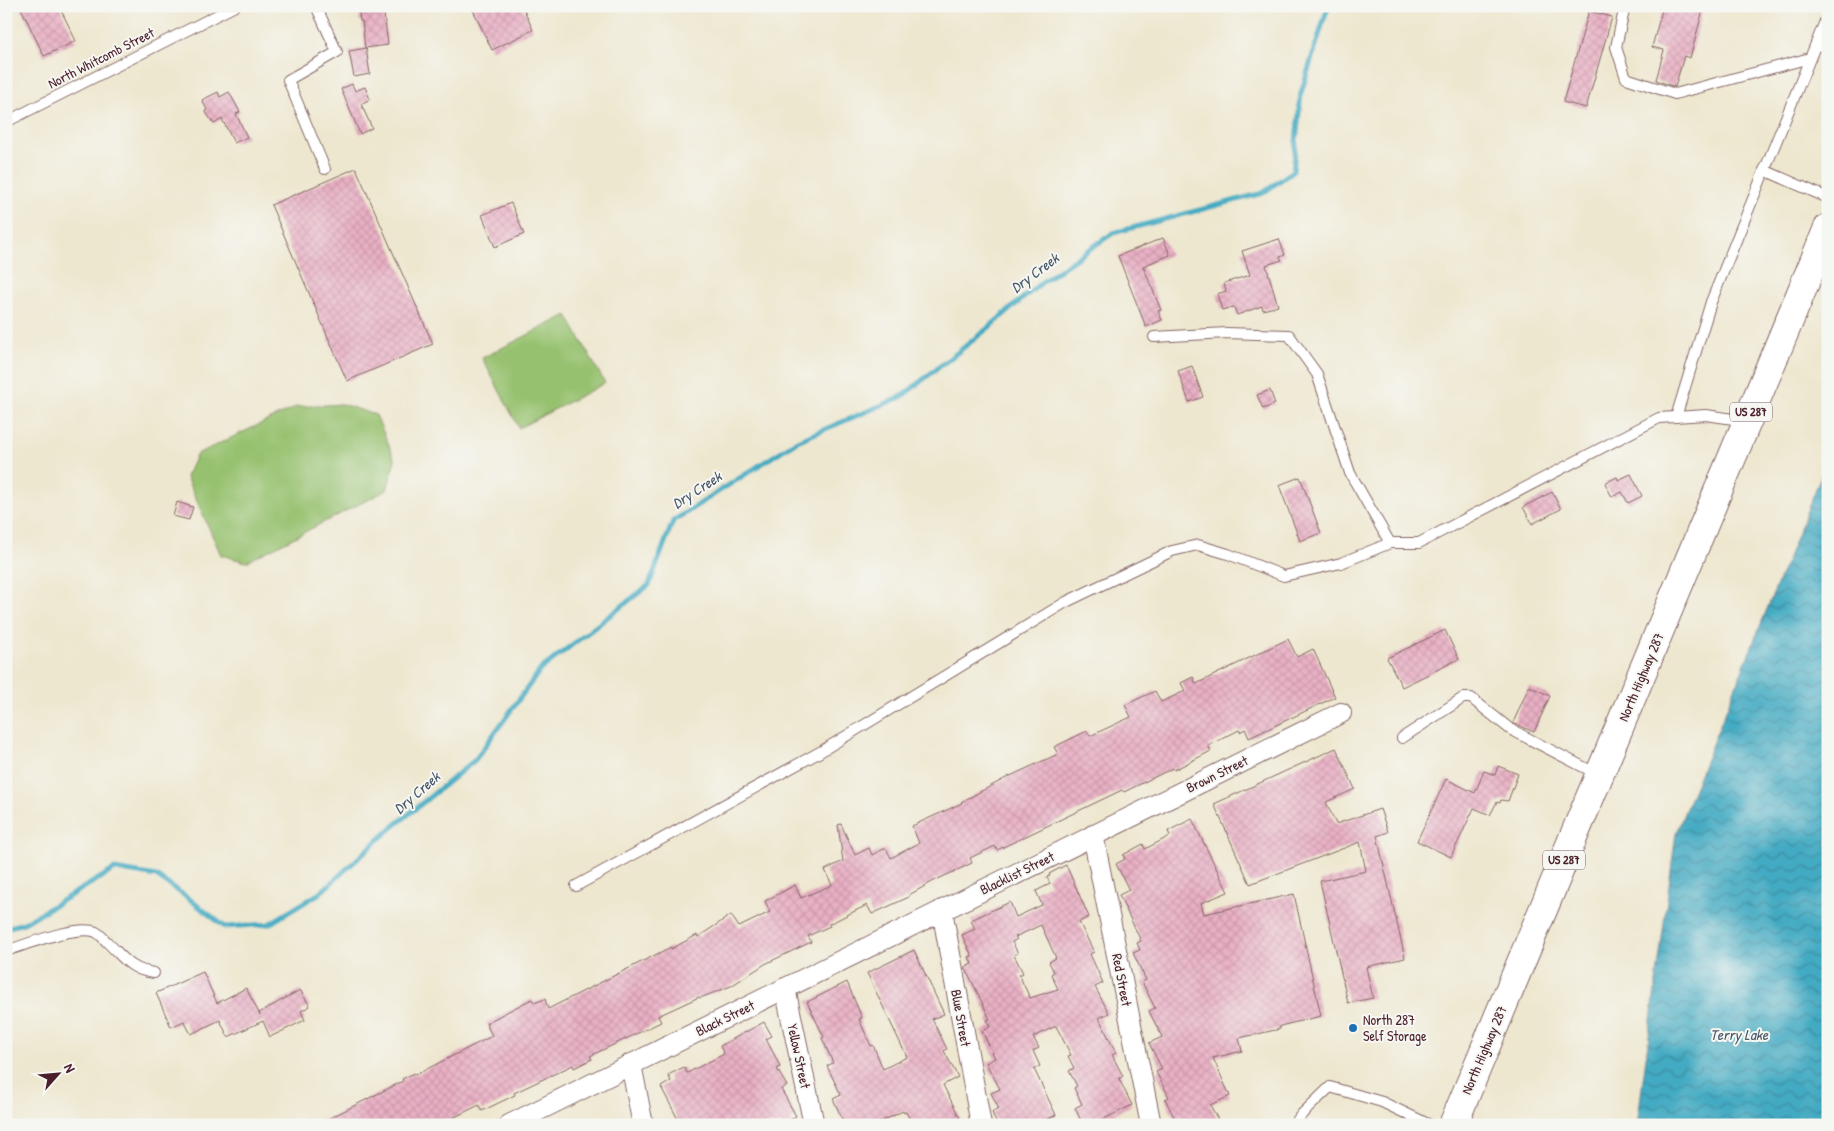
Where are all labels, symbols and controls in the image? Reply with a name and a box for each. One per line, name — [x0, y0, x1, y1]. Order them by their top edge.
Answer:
street label: North Whitcomb Street — [44, 22, 157, 93]
water label: Dry Creek — [1006, 247, 1064, 297]
road number: US 287 — [1730, 402, 1772, 422]
water label: Dry Creek — [668, 465, 727, 513]
street label: North Highway 287 — [1613, 629, 1669, 725]
street label: Brown Street — [1183, 750, 1251, 797]
water label: Dry Creek — [389, 766, 446, 819]
street label: Blacklist Street — [976, 846, 1057, 899]
road number: US 287 — [1543, 850, 1585, 870]
street label: Red Street — [1108, 952, 1137, 1008]
street label: Blue Street — [947, 988, 976, 1048]
street label: Black Street — [692, 995, 758, 1040]
street label: North Highway 287 — [1456, 1002, 1512, 1098]
place label: North 287 Self Storage — [1363, 1010, 1427, 1046]
street label: Yellow Street — [783, 1022, 816, 1090]
marker: North 287 Self Storage — [1347, 1022, 1359, 1034]
water label: Terry Lake — [1710, 1024, 1769, 1045]
north arrow — [32, 1048, 82, 1098]
text: N — [60, 1060, 80, 1076]

